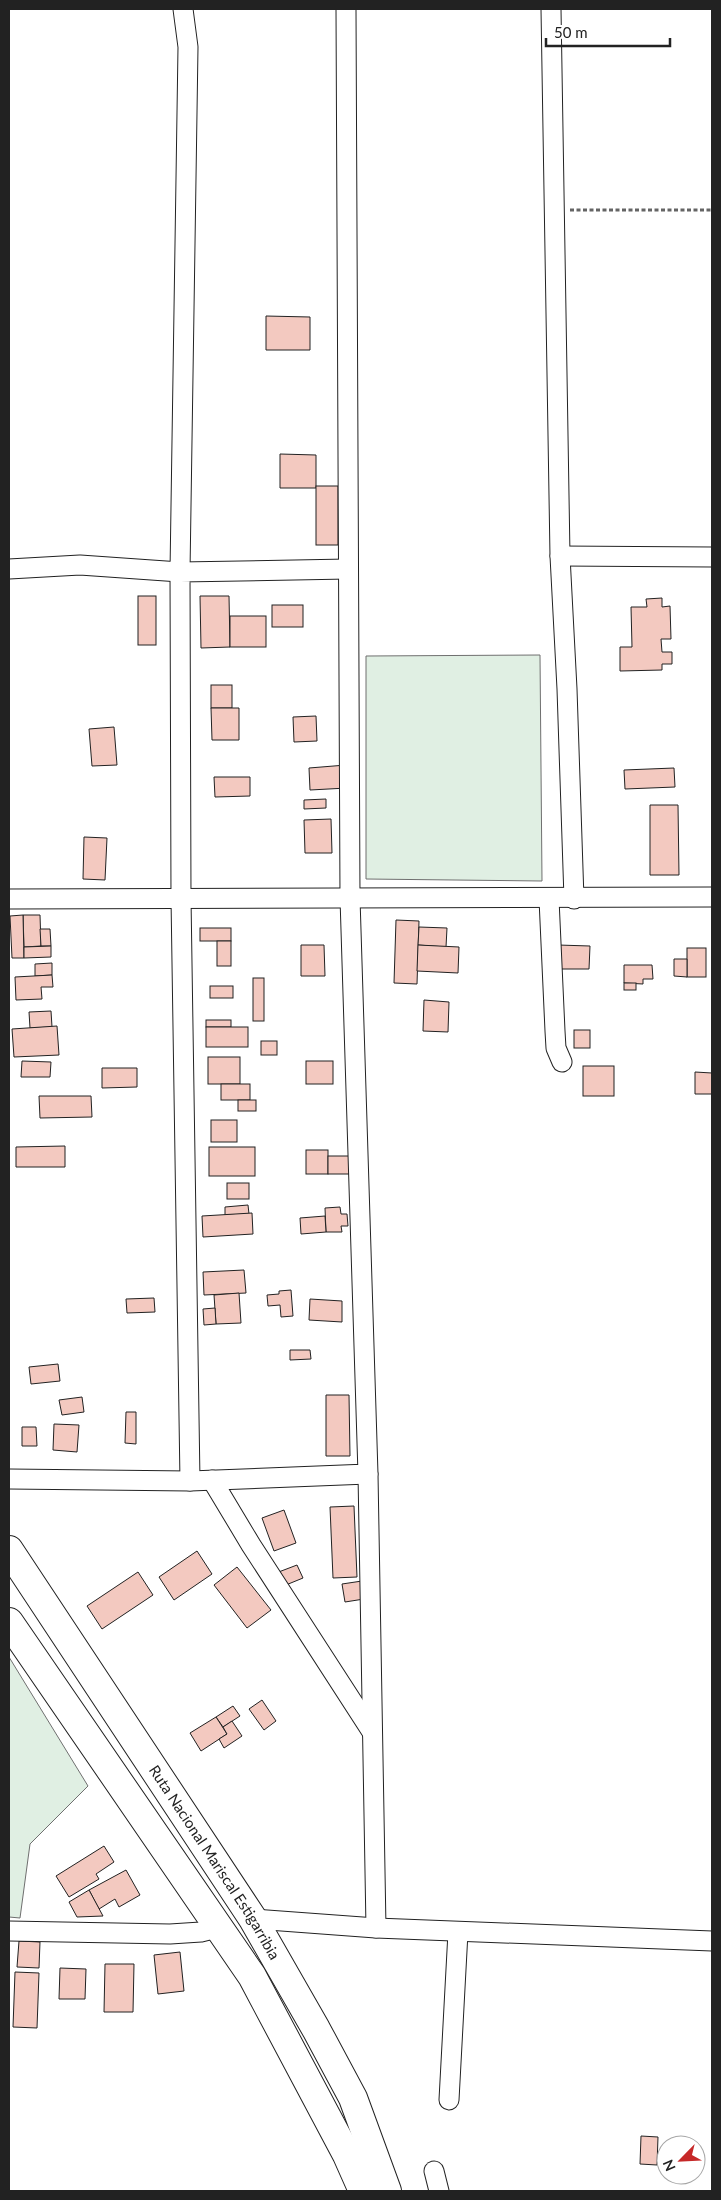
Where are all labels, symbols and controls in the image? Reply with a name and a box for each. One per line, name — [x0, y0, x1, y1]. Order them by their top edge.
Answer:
scale bar — [546, 15, 670, 47]
text: 50 m — [554, 23, 588, 41]
street label: Ruta Nacional Mariscal Estigarribia — [146, 1761, 284, 1962]
north arrow — [656, 2135, 706, 2185]
text: N — [659, 2157, 679, 2174]

